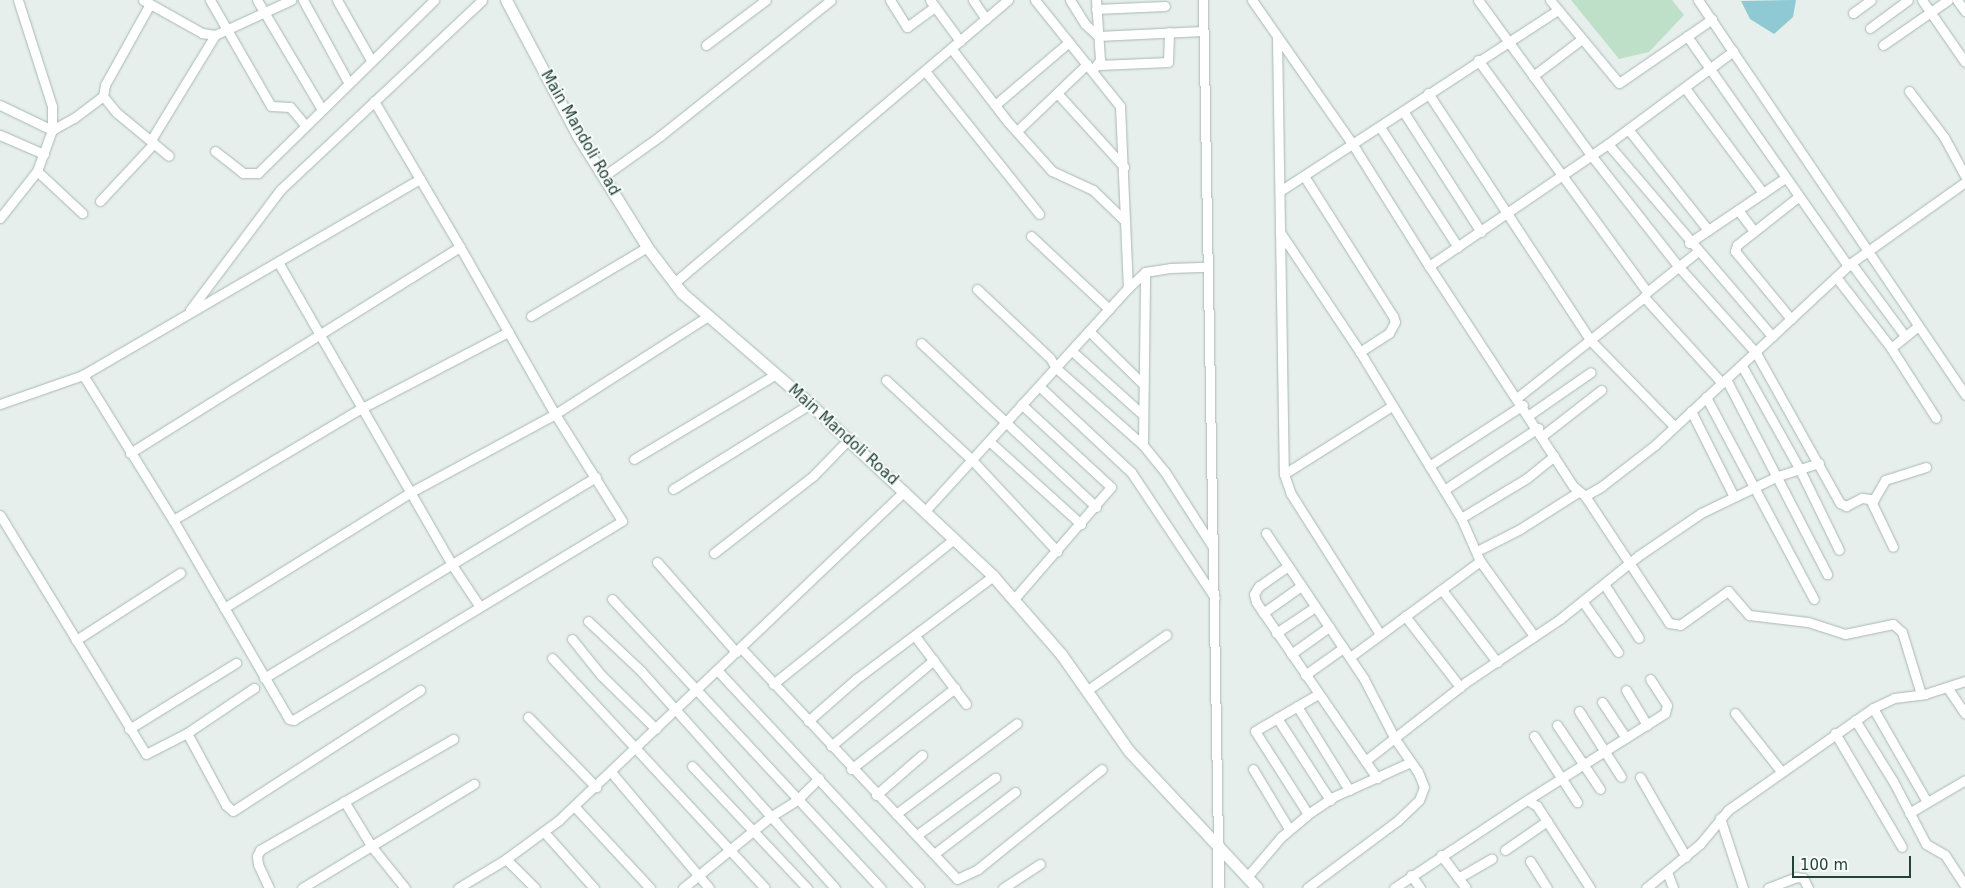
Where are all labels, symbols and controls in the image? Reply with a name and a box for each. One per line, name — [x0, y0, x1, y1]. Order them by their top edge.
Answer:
street label: Main Mandoli Road — [537, 67, 623, 199]
street label: Main Mandoli Road — [784, 381, 902, 489]
scale bar — [1795, 846, 1914, 878]
text: 100 m — [1800, 856, 1848, 874]

